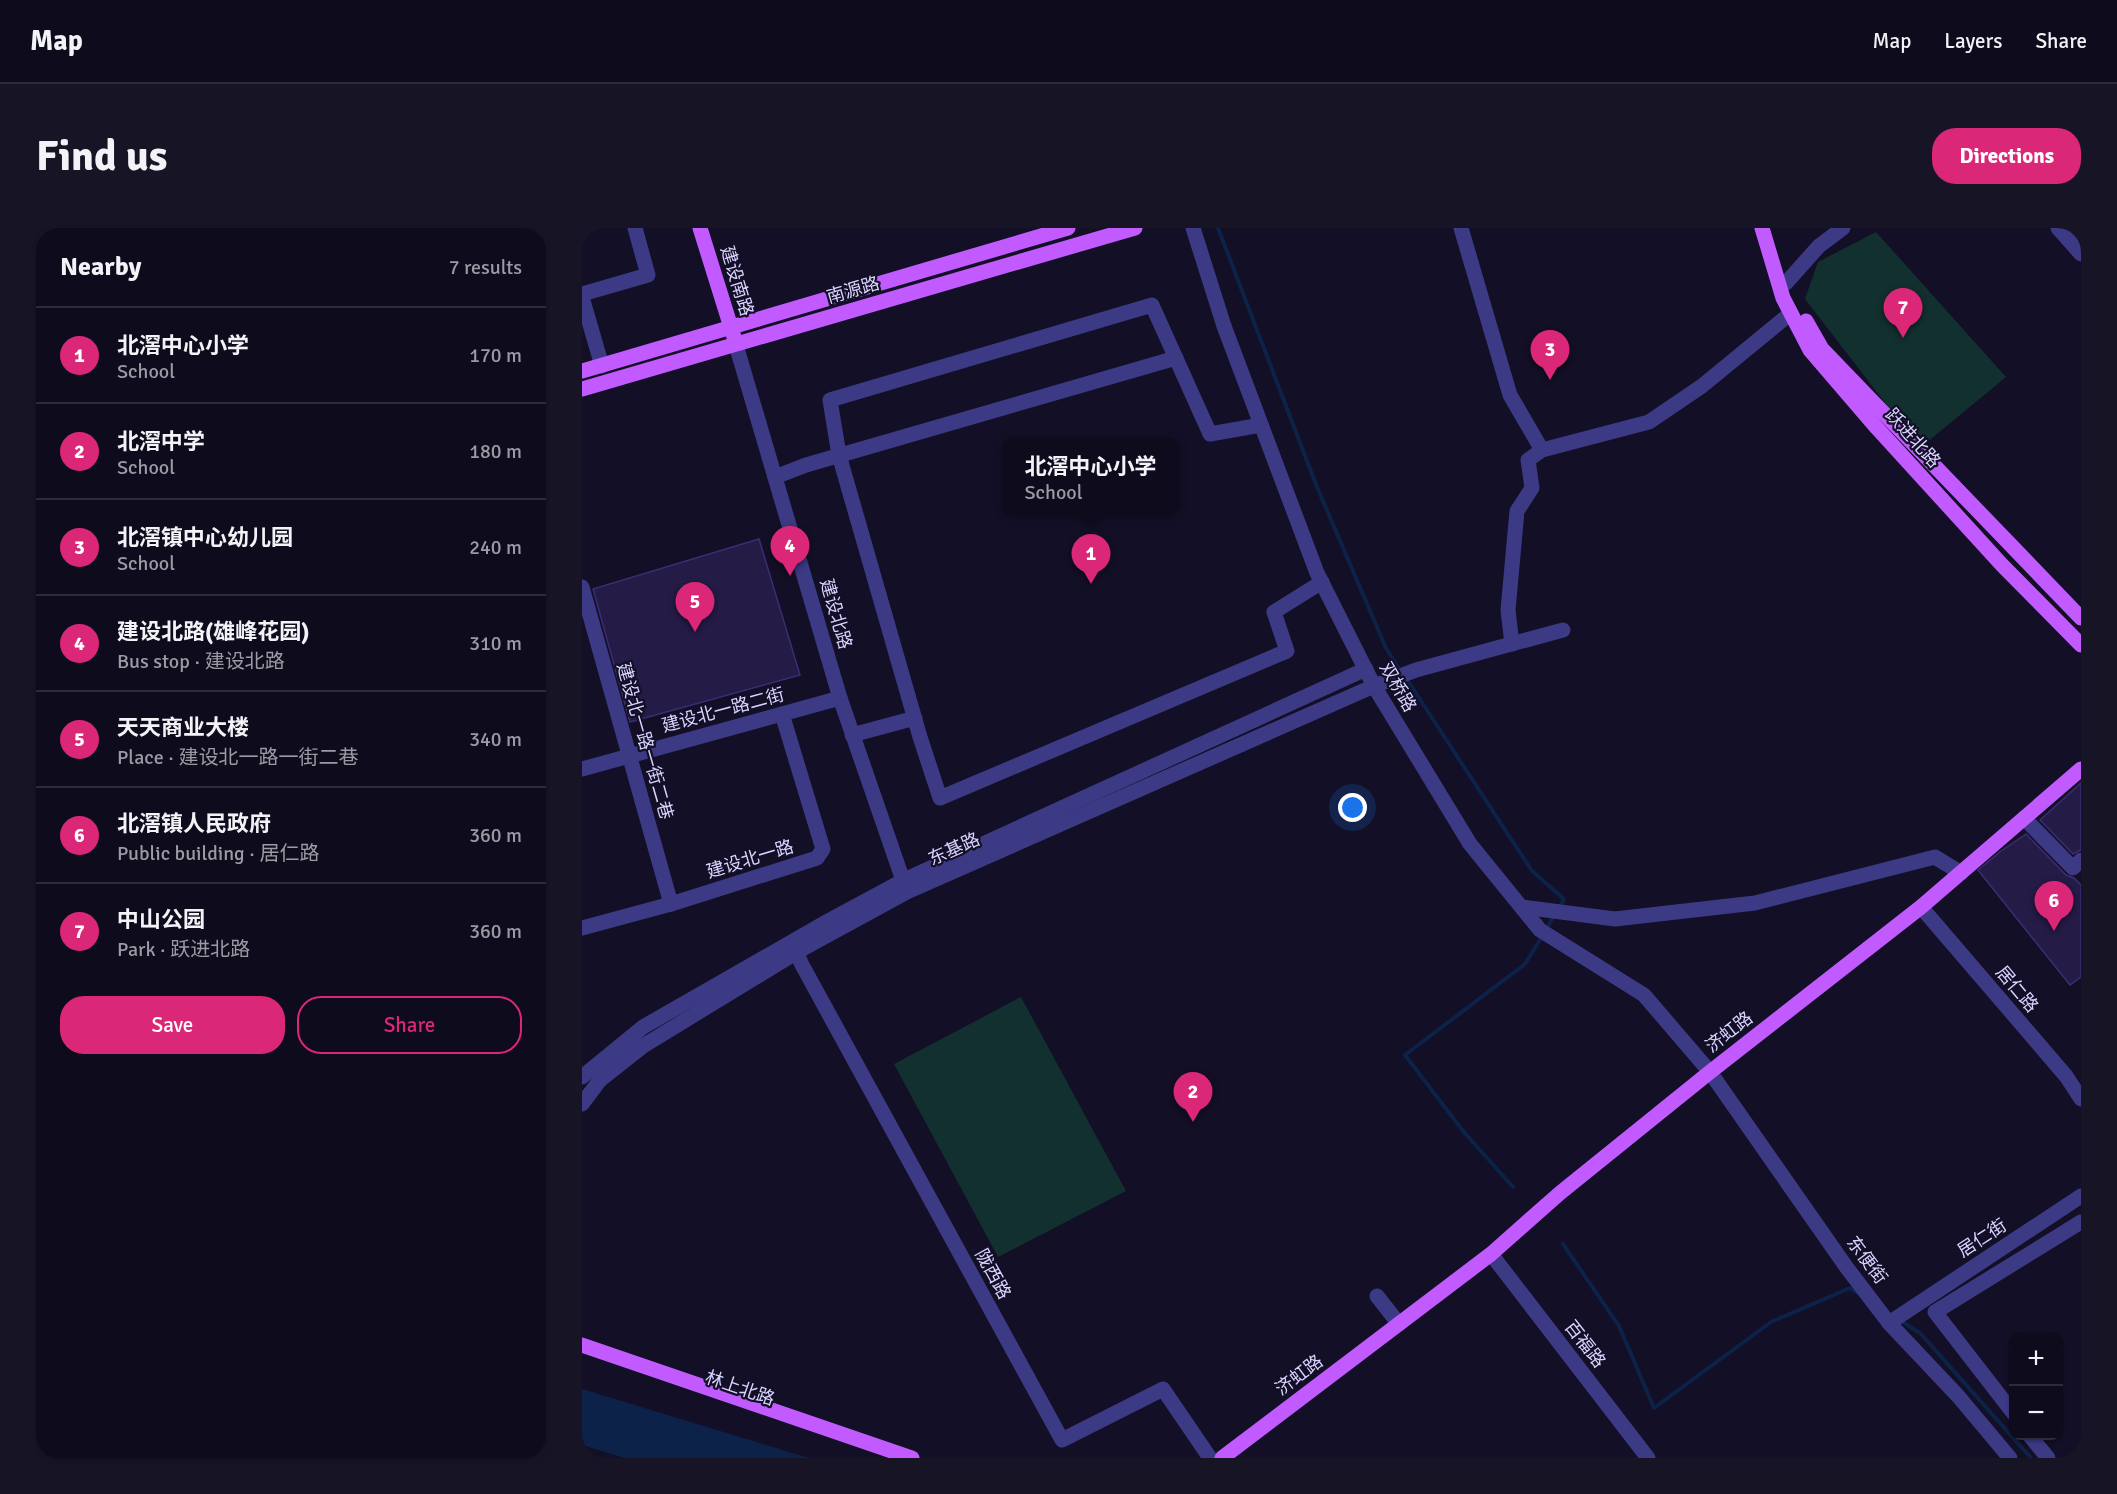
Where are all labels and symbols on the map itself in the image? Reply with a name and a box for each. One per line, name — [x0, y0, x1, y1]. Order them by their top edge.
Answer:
street label: 建设南路 — [716, 243, 758, 319]
street label: 南源路 — [824, 272, 882, 308]
pin: 7 — [1884, 288, 1922, 338]
pin: 3 — [1530, 330, 1570, 380]
street label: 跃进北路 — [1881, 404, 1945, 472]
pin: 4 — [770, 526, 810, 576]
pin: 1 — [1072, 534, 1110, 584]
street label: 建设北路 — [816, 576, 856, 652]
pin: 5 — [676, 582, 714, 632]
street label: 双桥路 — [1375, 658, 1421, 716]
street label: 建设北一路一街二巷 — [612, 660, 678, 822]
street label: 建设北一路二街 — [659, 683, 787, 737]
your location — [1338, 793, 1367, 822]
street label: 东基路 — [925, 828, 983, 870]
street label: 建设北一路 — [704, 835, 796, 883]
pin: 6 — [2034, 882, 2074, 931]
street label: 居仁路 — [1991, 961, 2043, 1017]
street label: 济虹路 — [1701, 1007, 1757, 1057]
pin: 2 — [1174, 1072, 1212, 1122]
street label: 居仁街 — [1953, 1214, 2011, 1262]
street label: 东便街 — [1842, 1232, 1892, 1288]
street label: 陇西路 — [970, 1245, 1016, 1303]
street label: 百福路 — [1560, 1316, 1610, 1372]
street label: 济虹路 — [1271, 1350, 1327, 1400]
street label: 林上北路 — [702, 1366, 778, 1410]

